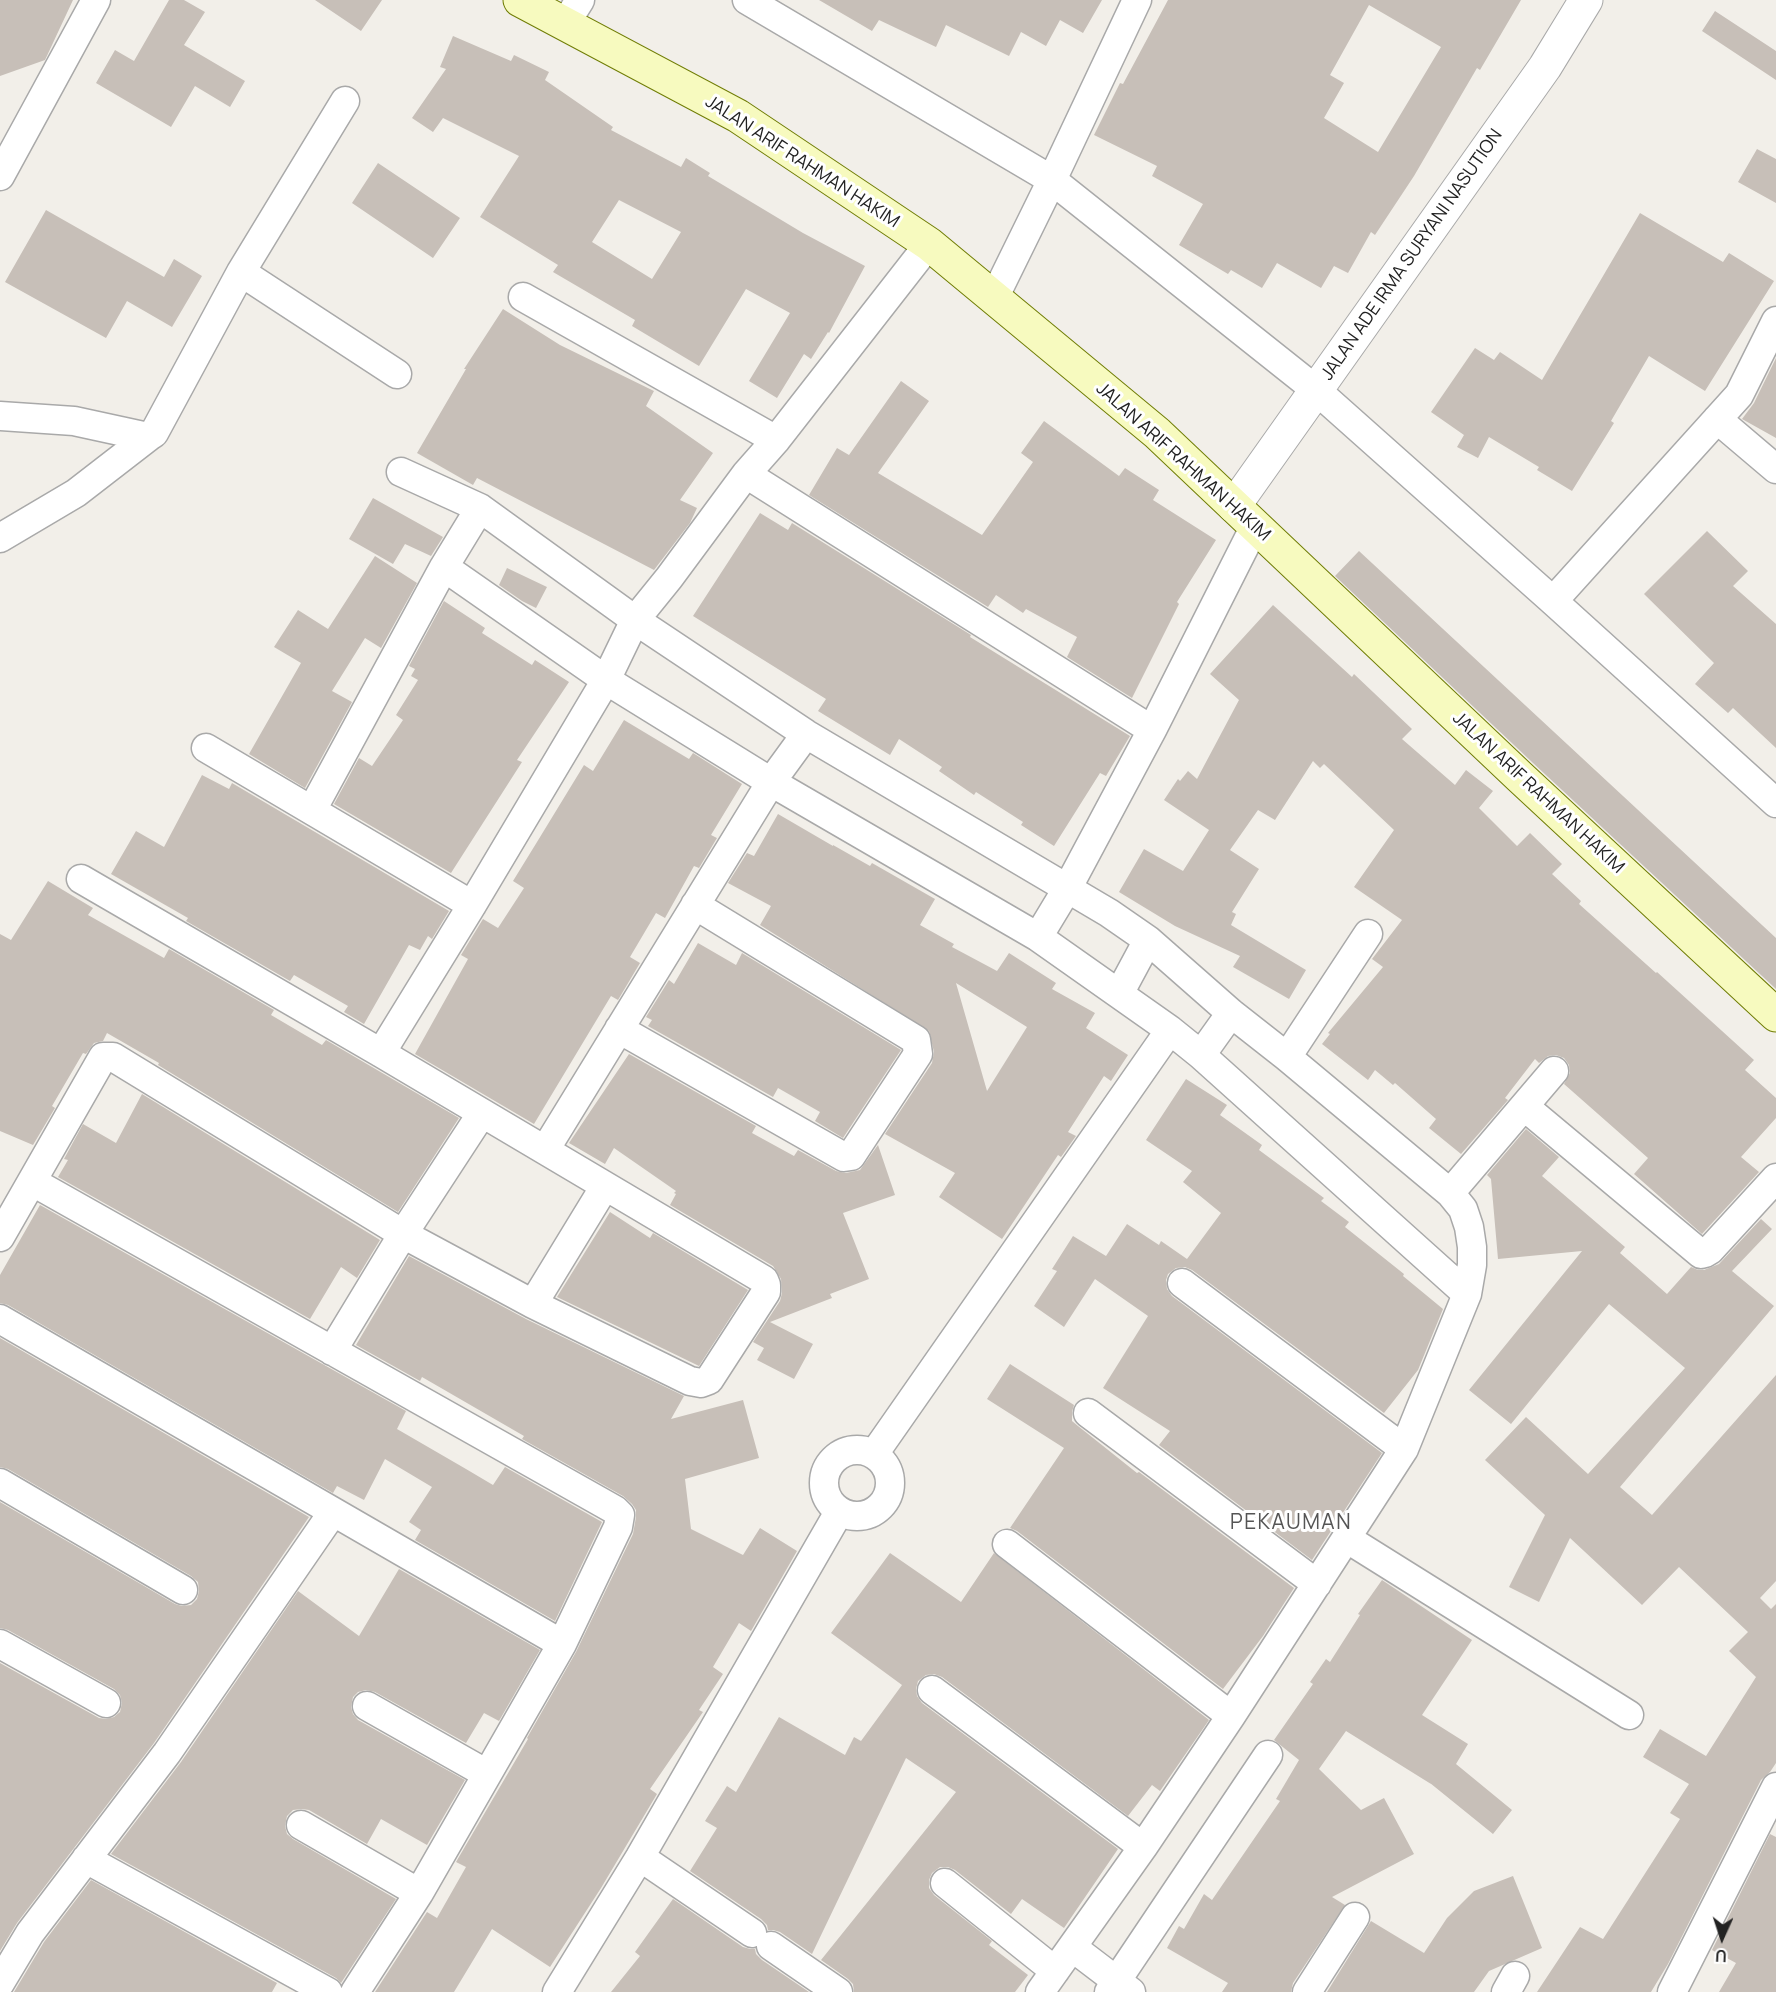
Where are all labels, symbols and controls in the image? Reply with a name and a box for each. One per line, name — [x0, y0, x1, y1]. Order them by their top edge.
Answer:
street label: JALAN ARIF RAHMAN HAKIM — [701, 91, 903, 233]
street label: JALAN ADE IRMA SURYANI NASUTION — [1317, 125, 1507, 385]
street label: JALAN ARIF RAHMAN HAKIM — [1092, 378, 1274, 546]
street label: JALAN ARIF RAHMAN HAKIM — [1448, 708, 1628, 878]
district label: PEKAUMAN — [1230, 1510, 1352, 1536]
north arrow — [1692, 1908, 1752, 1968]
text: U — [1715, 1945, 1727, 1967]

